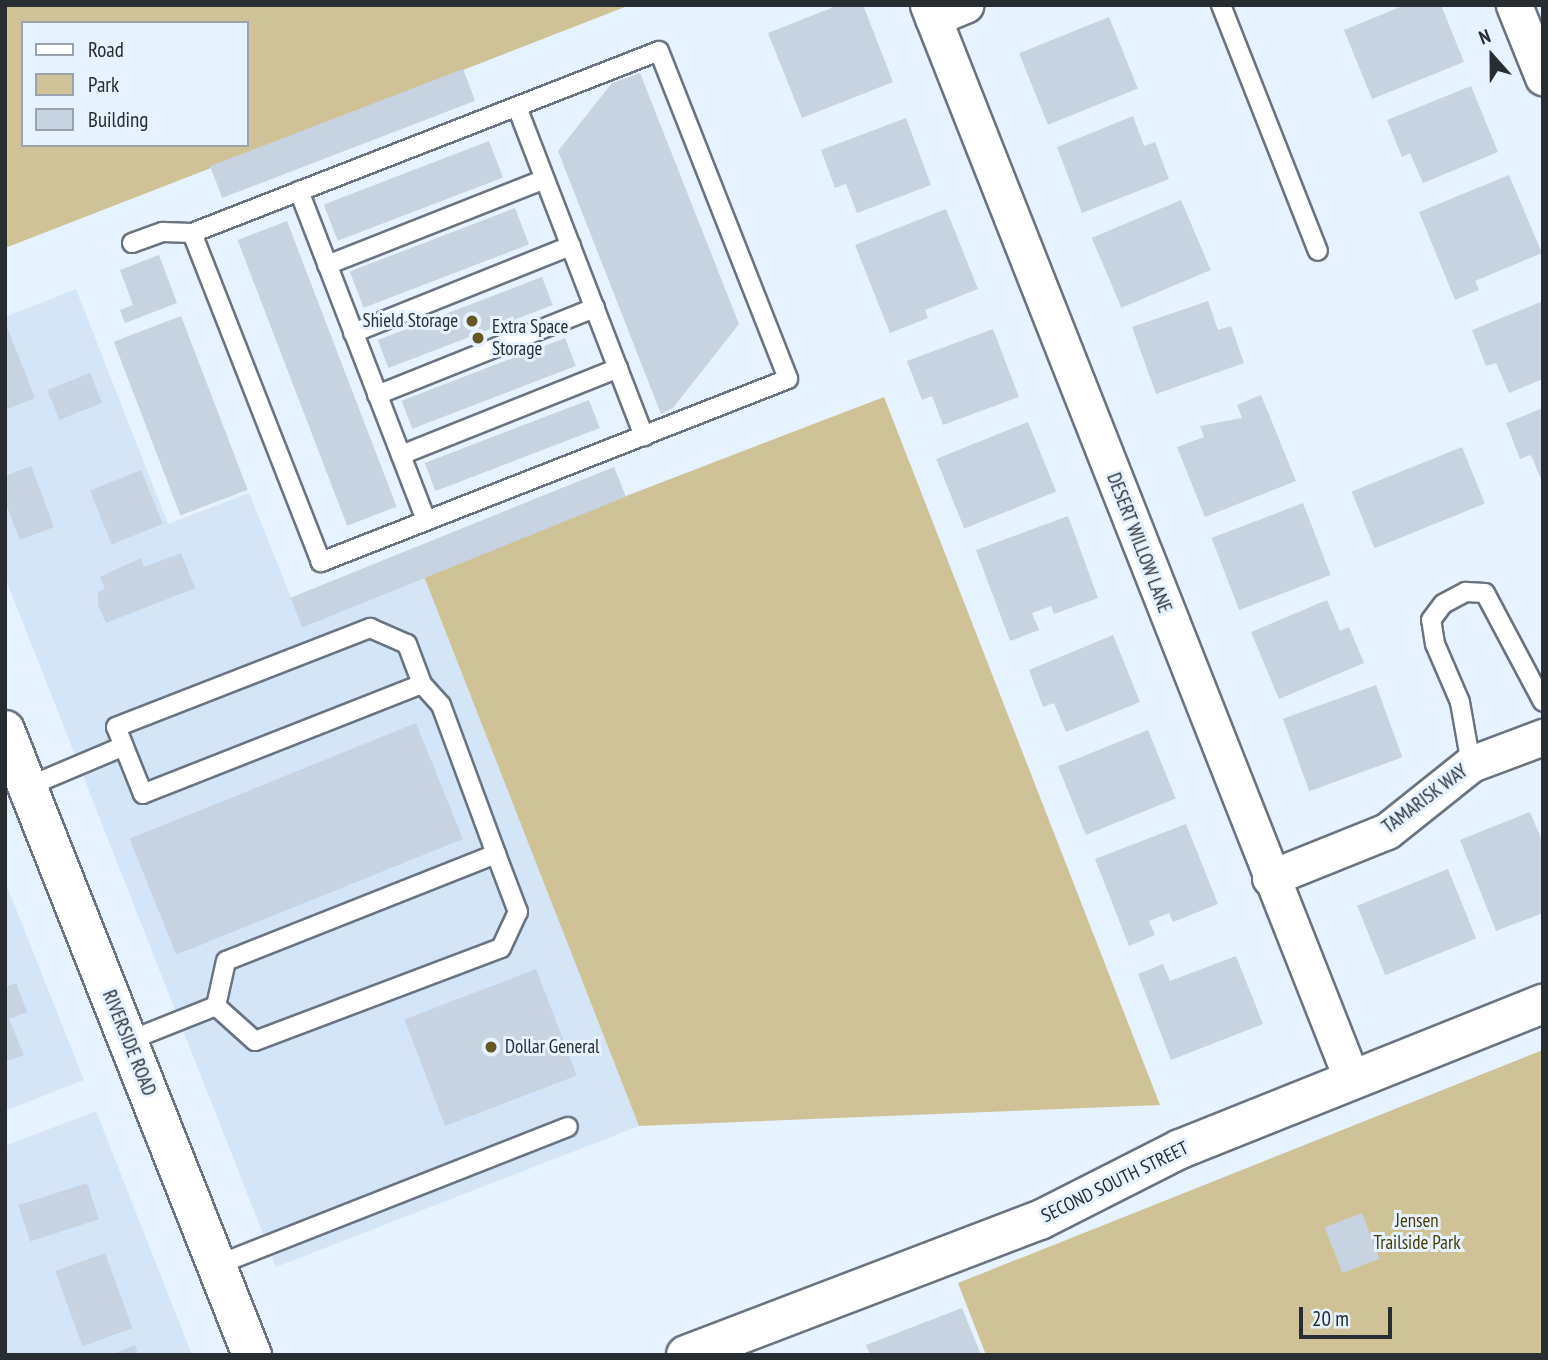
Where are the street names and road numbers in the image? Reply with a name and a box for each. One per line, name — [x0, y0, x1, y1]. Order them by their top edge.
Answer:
street label: DESERT WILLOW LANE — [1102, 469, 1176, 617]
street label: TAMARISK WAY — [1378, 759, 1472, 839]
street label: RIVERSIDE ROAD — [97, 987, 161, 1099]
street label: SECOND SOUTH STREET — [1038, 1136, 1192, 1228]

